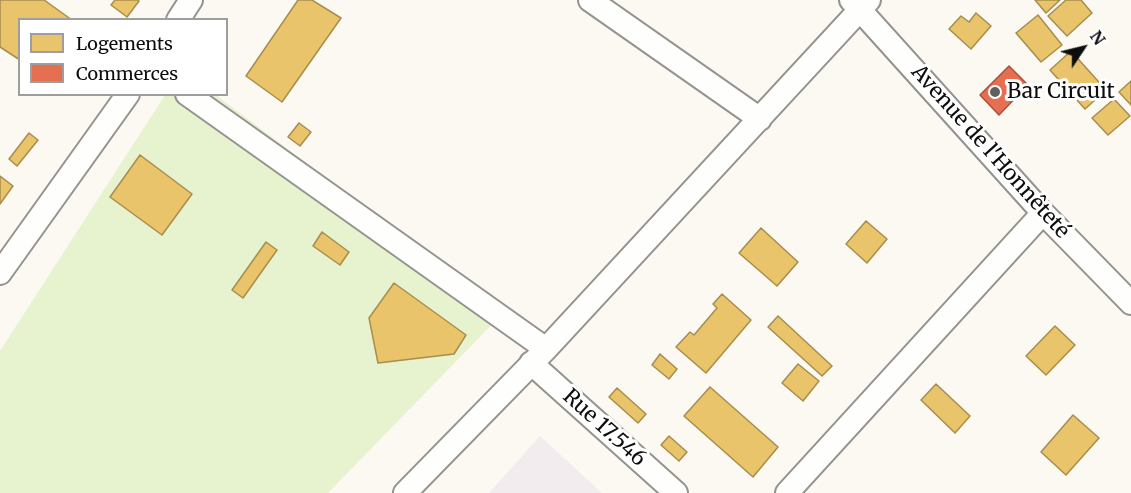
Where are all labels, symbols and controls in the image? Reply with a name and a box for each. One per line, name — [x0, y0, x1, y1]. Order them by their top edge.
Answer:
legend — [18, 18, 228, 96]
north arrow — [1053, 18, 1113, 78]
text: N — [1086, 27, 1110, 49]
text: Logements — [76, 32, 173, 55]
street label: Avenue de l'Honnêteté — [906, 60, 1074, 244]
text: Commerces — [76, 62, 178, 85]
place label: Bar Circuit — [1007, 79, 1115, 105]
marker: Bar Circuit — [988, 85, 1002, 99]
street label: Rue 17.546 — [557, 384, 651, 472]

